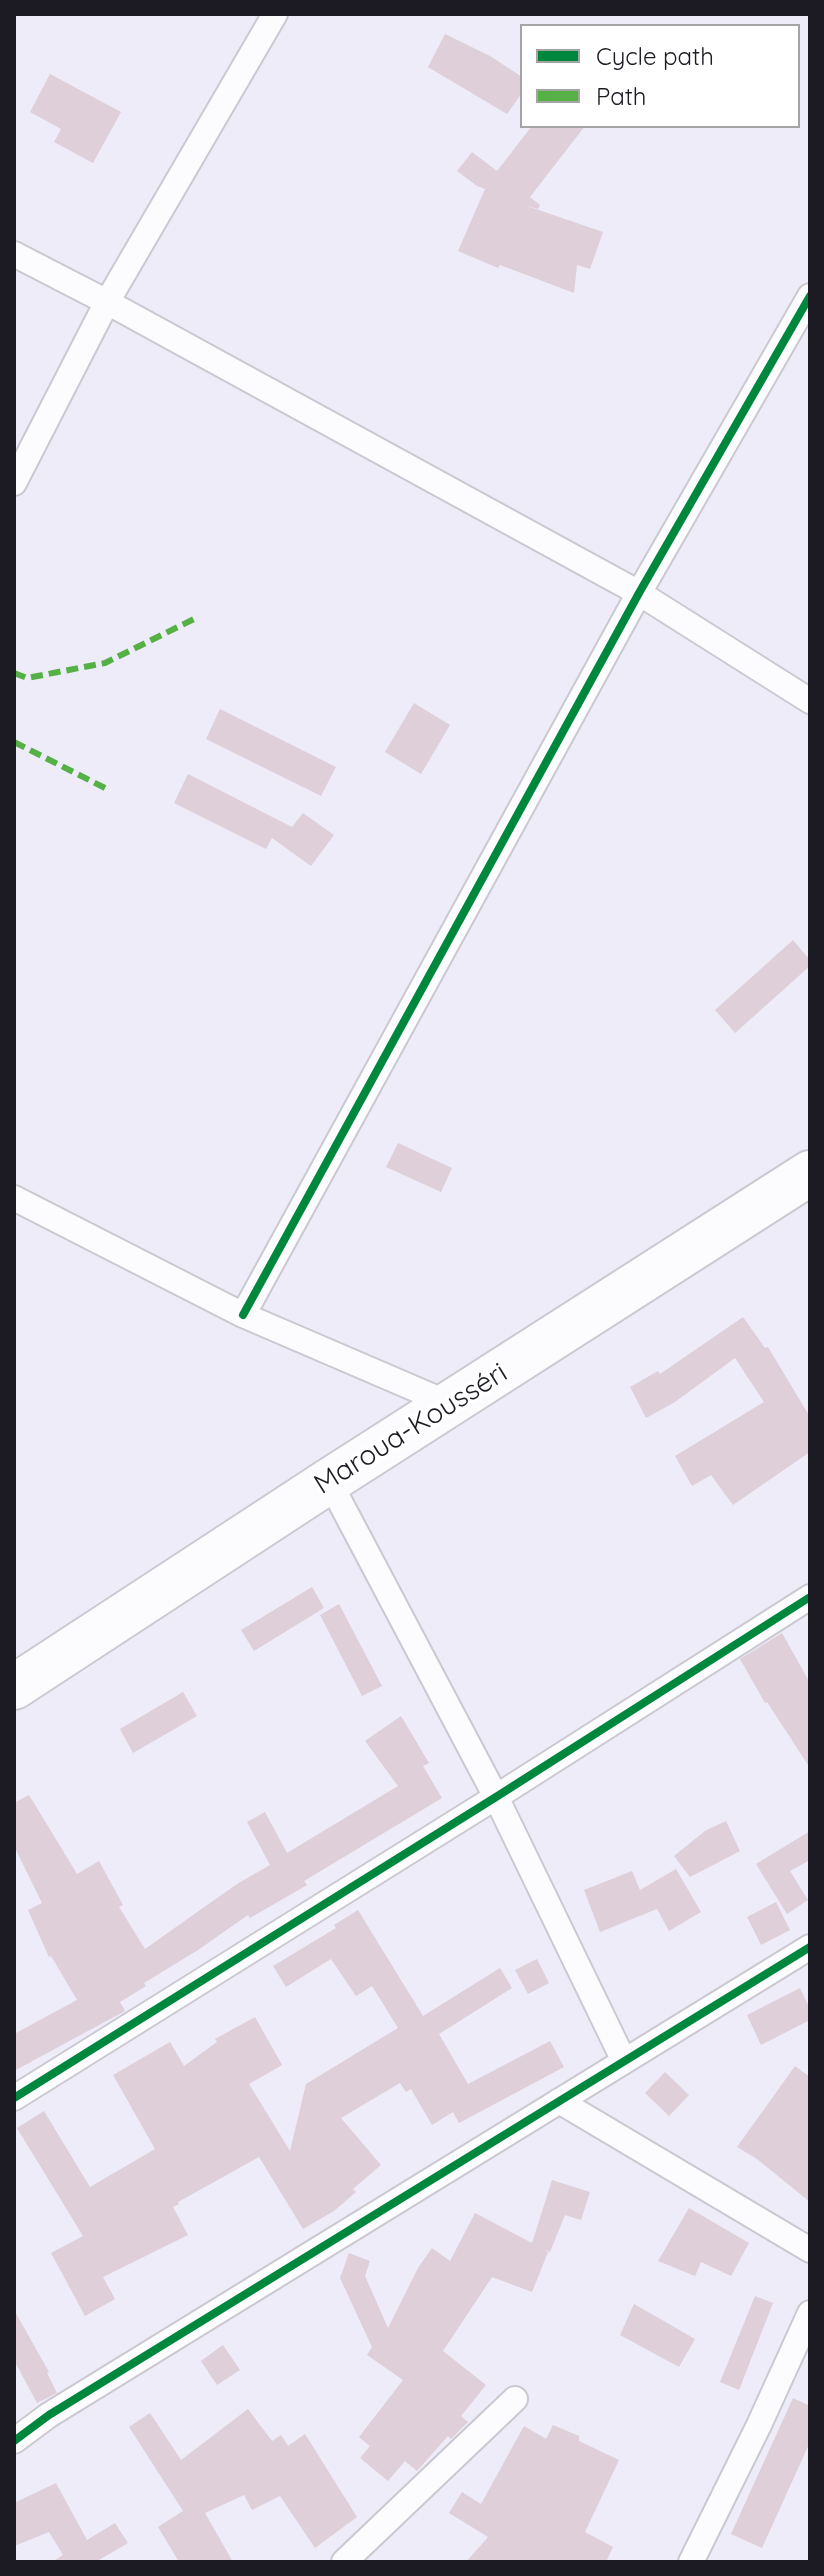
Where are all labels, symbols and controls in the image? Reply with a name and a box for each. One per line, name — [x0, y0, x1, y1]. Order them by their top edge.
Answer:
legend — [520, 24, 800, 128]
text: Cycle path — [596, 41, 714, 71]
text: Path — [596, 81, 647, 111]
street label: Maroua-Kousséri — [308, 1356, 514, 1502]

